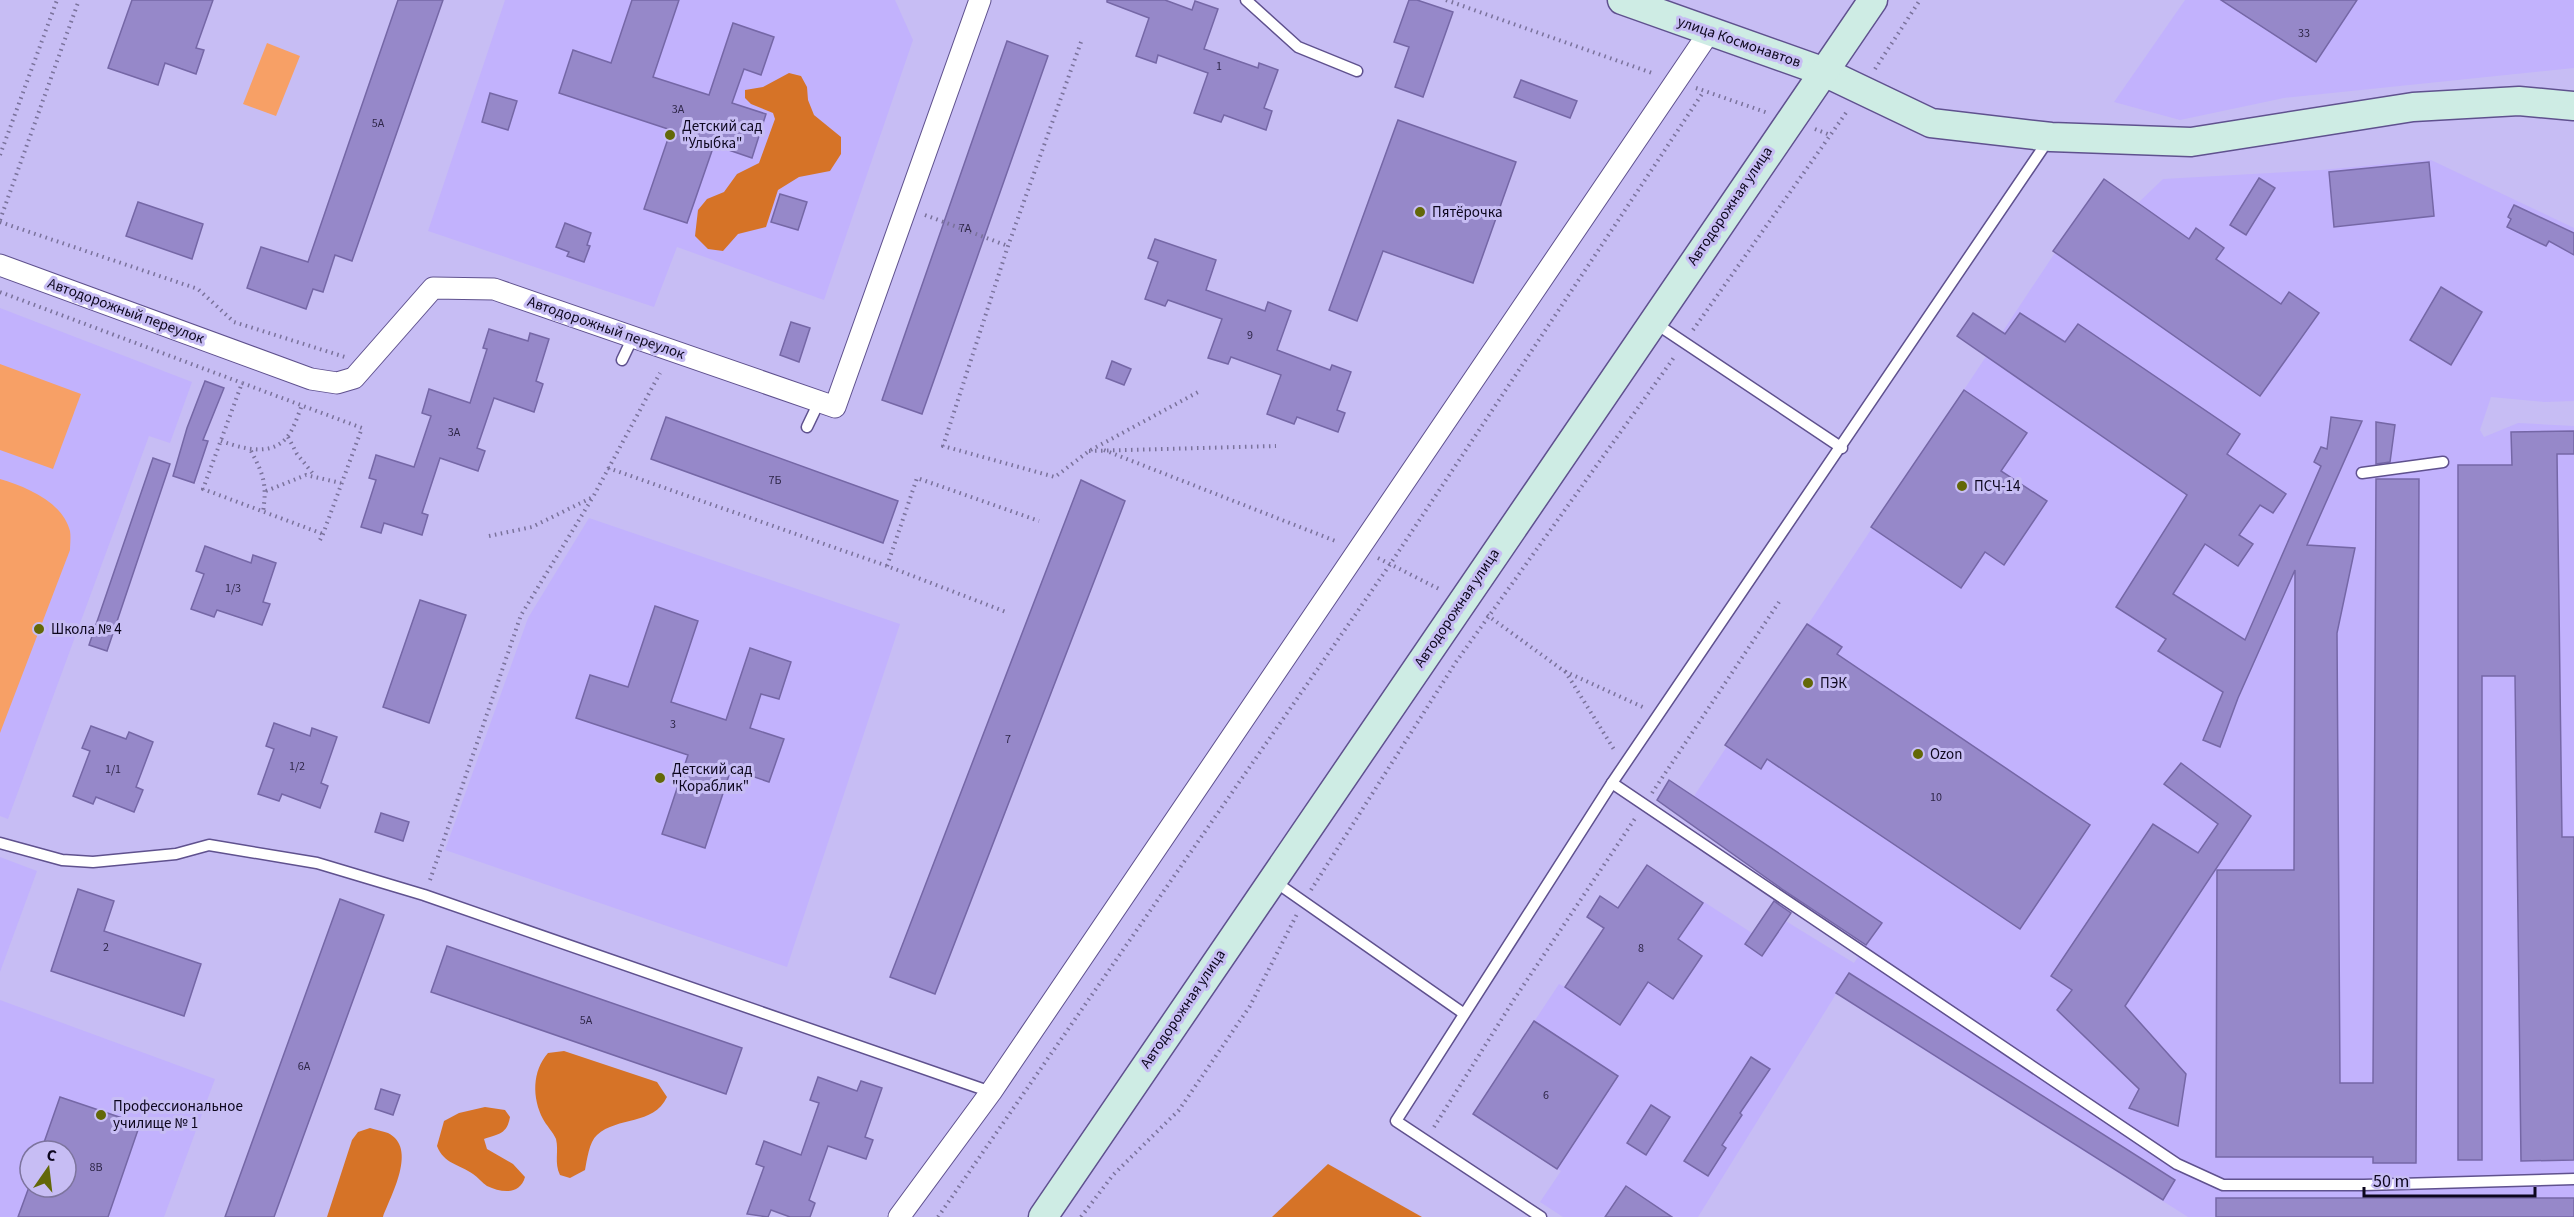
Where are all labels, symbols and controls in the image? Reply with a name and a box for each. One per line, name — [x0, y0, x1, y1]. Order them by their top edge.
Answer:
street label: улица Космонавтов — [1674, 11, 1804, 73]
house number: 33 — [2298, 25, 2310, 42]
house number: 1 — [1216, 58, 1222, 75]
house number: 3А — [672, 101, 685, 118]
house number: 5А — [372, 115, 385, 132]
place label: Детский сад "Улыбка" — [682, 116, 762, 154]
marker: Детский сад "Улыбка" — [663, 128, 677, 142]
street label: Автодорожная улица — [1682, 142, 1778, 270]
place label: Пятёрочка — [1432, 202, 1503, 223]
marker: Пятёрочка — [1413, 205, 1427, 219]
house number: 7А — [959, 220, 972, 237]
street label: Автодорожный переулок — [45, 273, 208, 349]
street label: Автодорожный переулок — [524, 291, 688, 365]
house number: 9 — [1247, 327, 1253, 344]
house number: 3А — [448, 424, 461, 441]
house number: 7Б — [769, 472, 781, 489]
place label: ПСЧ-14 — [1974, 476, 2021, 497]
marker: ПСЧ-14 — [1955, 479, 1969, 493]
street label: Автодорожная улица — [1409, 544, 1505, 672]
house number: 1/3 — [225, 580, 241, 597]
place label: Школа № 4 — [51, 619, 122, 640]
marker: Школа № 4 — [32, 622, 46, 636]
place label: ПЭК — [1820, 673, 1847, 694]
marker: ПЭК — [1801, 676, 1815, 690]
house number: 3 — [670, 716, 676, 733]
house number: 7 — [1005, 731, 1011, 748]
place label: Ozon — [1930, 744, 1962, 765]
marker: Ozon — [1911, 747, 1925, 761]
house number: 1/2 — [289, 758, 305, 775]
place label: Детский сад "Кораблик" — [672, 759, 752, 797]
house number: 1/1 — [105, 761, 121, 778]
marker: Детский сад "Кораблик" — [653, 771, 667, 785]
house number: 10 — [1930, 789, 1942, 806]
house number: 2 — [103, 939, 109, 956]
house number: 8 — [1638, 940, 1644, 957]
street label: Автодорожная улица — [1135, 945, 1231, 1073]
house number: 5А — [580, 1012, 593, 1029]
house number: 6А — [298, 1058, 311, 1075]
house number: 6 — [1543, 1087, 1549, 1104]
place label: Профессиональное училище № 1 — [113, 1096, 243, 1134]
marker: Профессиональное училище № 1 — [94, 1108, 108, 1122]
north arrow — [18, 1139, 78, 1199]
text: С — [44, 1144, 59, 1167]
house number: 8В — [89, 1159, 103, 1176]
scale bar — [2364, 1160, 2535, 1198]
text: 50 m — [2373, 1169, 2409, 1194]

